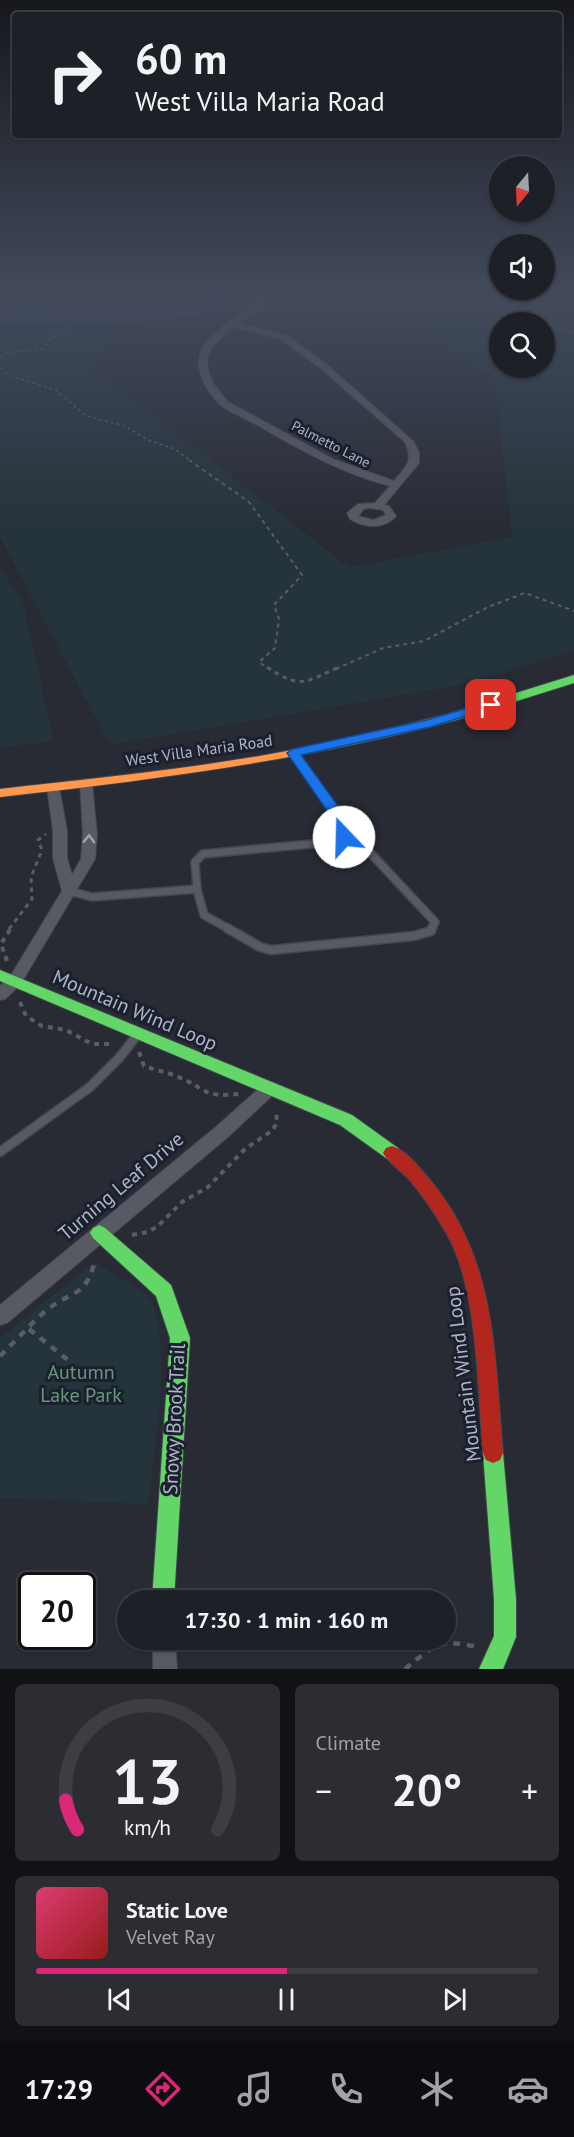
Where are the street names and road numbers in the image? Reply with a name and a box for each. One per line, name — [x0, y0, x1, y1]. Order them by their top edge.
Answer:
street label: Palmetto Lane — [289, 416, 373, 472]
street label: West Villa Maria Road — [124, 730, 274, 770]
street label: Mountain Wind Loop — [49, 964, 221, 1056]
street label: Turning Leaf Drive — [53, 1126, 189, 1246]
street label: Mountain Wind Loop — [439, 1285, 487, 1463]
street label: Snowy Brook Trail — [157, 1343, 191, 1495]

